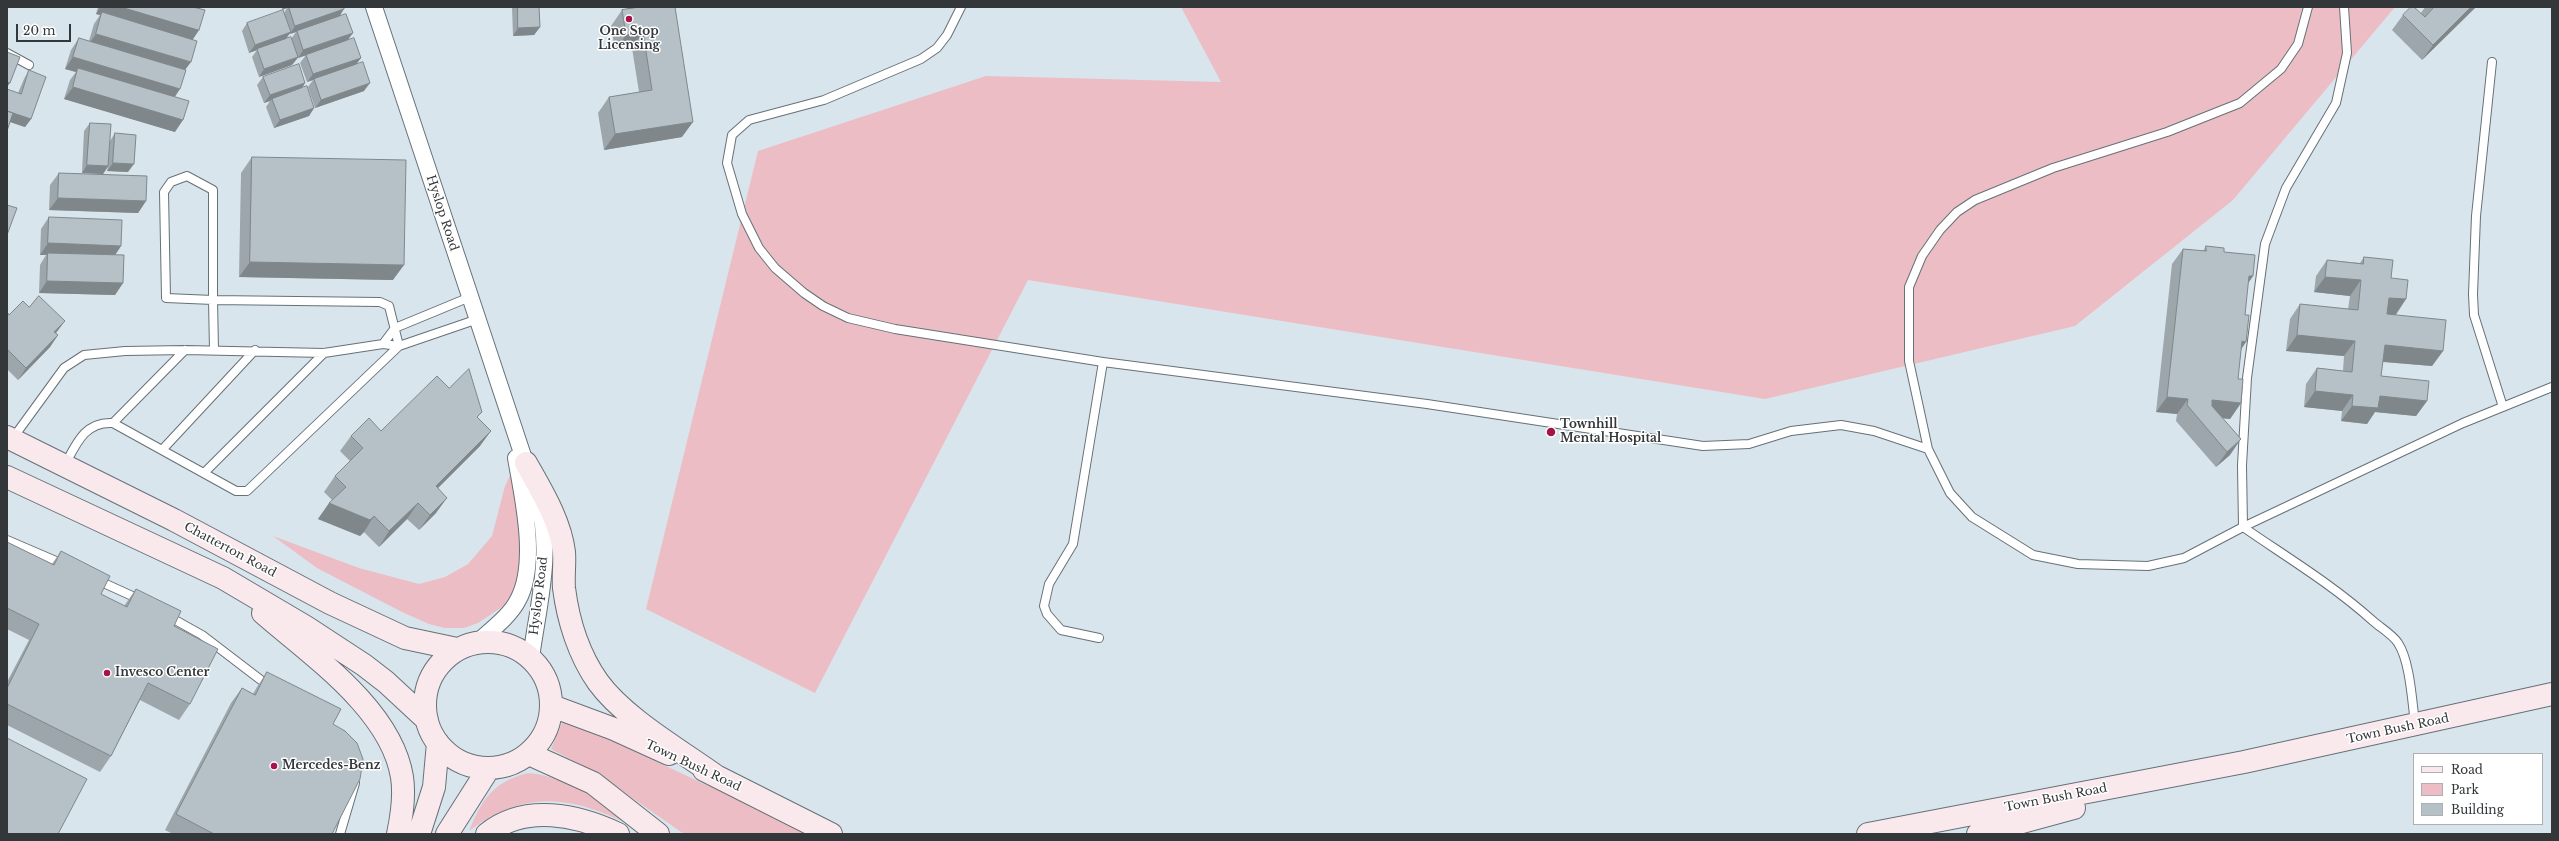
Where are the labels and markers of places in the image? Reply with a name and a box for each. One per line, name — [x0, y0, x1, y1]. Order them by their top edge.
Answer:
marker: One Stop Licensing — [624, 14, 634, 24]
place label: One Stop Licensing — [598, 25, 660, 53]
place label: Townhill Mental Hospital — [1560, 418, 1661, 446]
marker: Townhill Mental Hospital — [1545, 426, 1557, 438]
place label: Invesco Center — [115, 666, 209, 680]
marker: Invesco Center — [102, 668, 112, 678]
place label: Mercedes-Benz — [282, 759, 381, 773]
marker: Mercedes-Benz — [269, 761, 279, 771]

